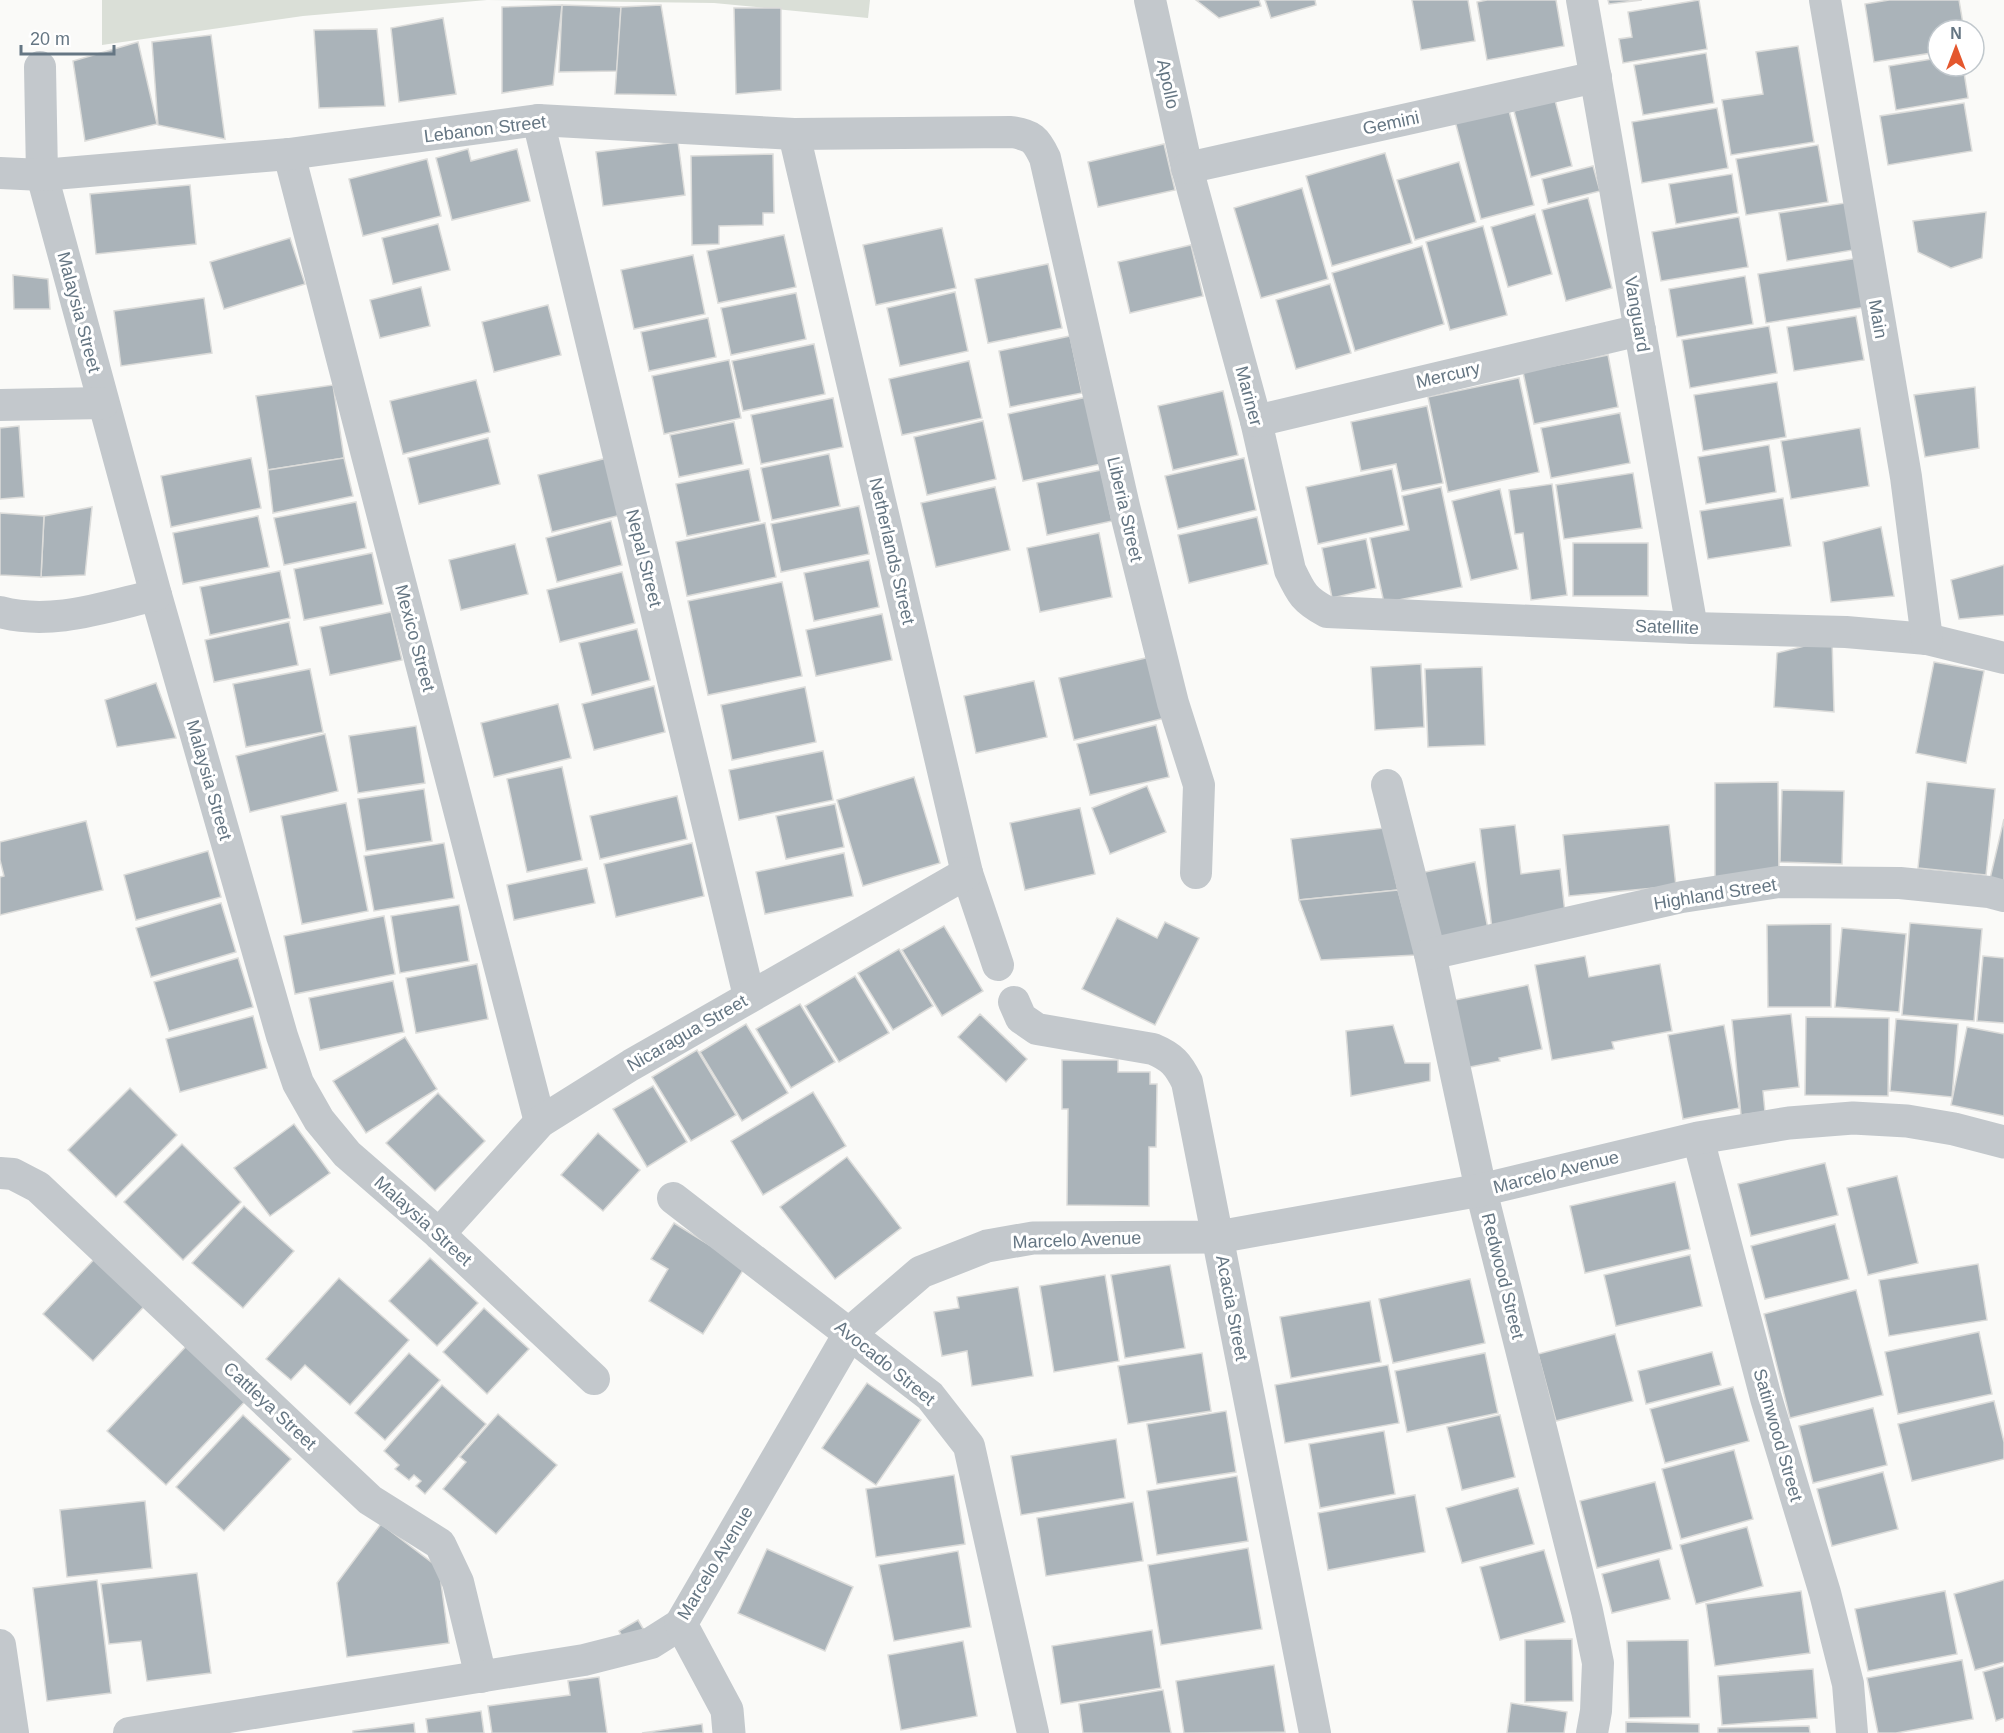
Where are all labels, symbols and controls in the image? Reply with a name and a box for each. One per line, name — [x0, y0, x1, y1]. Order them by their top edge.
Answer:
scale bar — [21, 18, 114, 56]
north arrow — [1926, 18, 1986, 78]
text: N — [1950, 25, 1962, 42]
text: 20 m — [30, 29, 70, 49]
street label: Apollo — [1153, 57, 1183, 111]
street label: Gemini — [1361, 107, 1421, 139]
street label: Lebanon Street — [423, 112, 547, 146]
street label: Malaysia Street — [53, 249, 105, 375]
street label: Vanguard — [1620, 274, 1654, 354]
street label: Main — [1865, 298, 1891, 340]
street label: Mercury — [1414, 358, 1482, 392]
street label: Mariner — [1231, 364, 1267, 428]
street label: Liberia Street — [1103, 455, 1147, 563]
street label: Netherlands Street — [865, 476, 919, 626]
street label: Nepal Street — [622, 507, 666, 609]
street label: Mexico Street — [391, 582, 439, 694]
street label: Satellite — [1635, 616, 1699, 638]
street label: Malaysia Street — [182, 718, 236, 842]
street label: Highland Street — [1652, 874, 1778, 914]
street label: Nicaragua Street — [624, 991, 750, 1075]
street label: Marcelo Avenue — [1491, 1147, 1621, 1197]
street label: Malaysia Street — [370, 1172, 476, 1270]
street label: Redwood Street — [1478, 1211, 1528, 1341]
street label: Marcelo Avenue — [1012, 1228, 1142, 1252]
street label: Acacia Street — [1212, 1254, 1252, 1362]
street label: Avocado Street — [831, 1317, 939, 1409]
street label: Cattleya Street — [220, 1358, 320, 1454]
street label: Satinwood Street — [1749, 1366, 1807, 1504]
street label: Marcelo Avenue — [673, 1503, 757, 1623]

